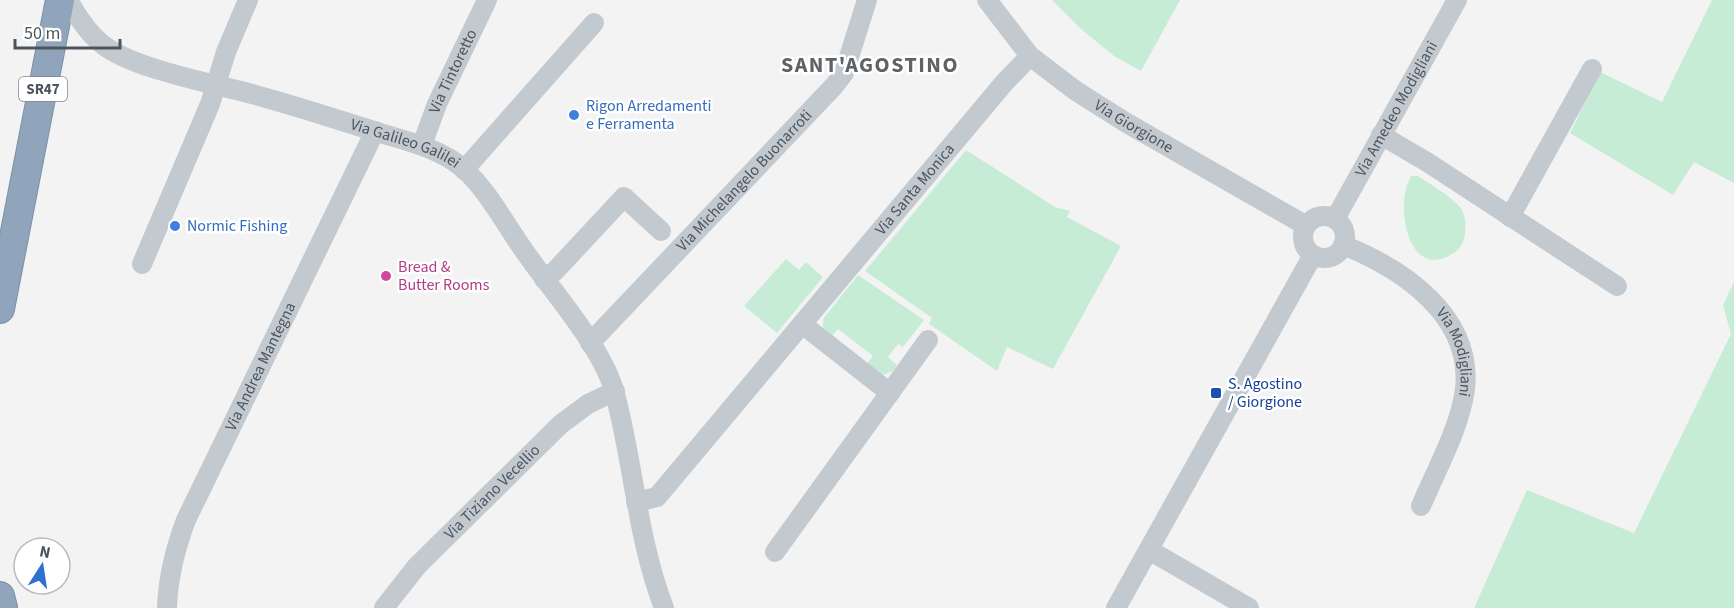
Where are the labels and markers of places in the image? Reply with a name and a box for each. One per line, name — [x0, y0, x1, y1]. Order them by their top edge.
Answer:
place label: Rigon Arredamenti e Ferramenta — [586, 95, 711, 135]
marker: Rigon Arredamenti e Ferramenta — [567, 108, 581, 122]
place label: Normic Fishing — [187, 215, 287, 237]
marker: Normic Fishing — [168, 219, 182, 233]
place label: Bread & Butter Rooms — [398, 256, 490, 296]
marker: Bread & Butter Rooms — [379, 269, 393, 283]
place label: S. Agostino / Giorgione — [1228, 373, 1302, 413]
marker: S. Agostino / Giorgione — [1209, 386, 1223, 400]

